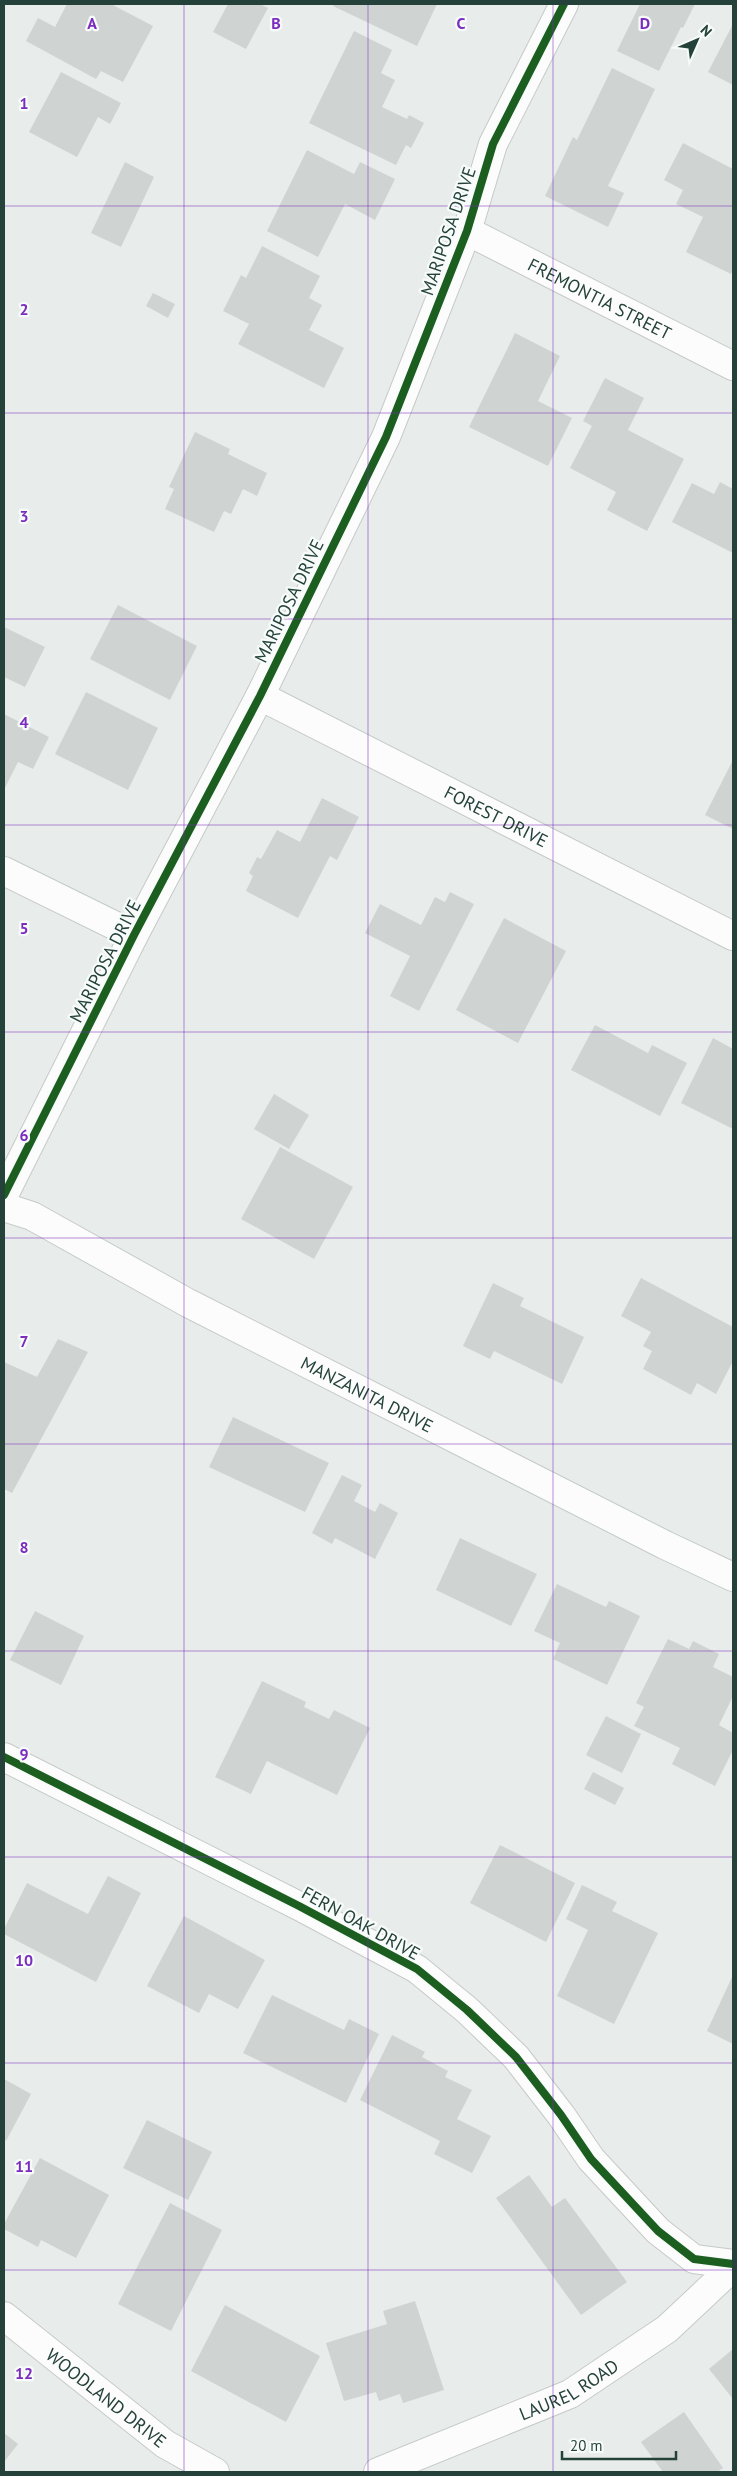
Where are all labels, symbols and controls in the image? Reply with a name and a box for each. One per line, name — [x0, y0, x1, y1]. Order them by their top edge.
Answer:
text: A — [87, 13, 97, 33]
text: B — [271, 13, 281, 33]
text: C — [457, 13, 466, 33]
text: D — [640, 13, 650, 33]
north arrow — [672, 15, 722, 65]
text: N — [697, 21, 716, 40]
text: 1 — [19, 93, 29, 113]
street label: MARIPOSA DRIVE — [415, 164, 481, 298]
street label: FREMONTIA STREET — [524, 252, 675, 344]
text: 2 — [19, 299, 29, 319]
text: 3 — [19, 506, 29, 526]
street label: MARIPOSA DRIVE — [249, 536, 329, 666]
text: 4 — [19, 712, 29, 732]
street label: FOREST DRIVE — [441, 780, 552, 852]
street label: MARIPOSA DRIVE — [64, 896, 146, 1026]
text: 5 — [19, 918, 29, 938]
text: 6 — [19, 1125, 29, 1145]
text: 7 — [19, 1331, 29, 1351]
street label: MANZANITA DRIVE — [297, 1351, 437, 1437]
text: 8 — [19, 1537, 29, 1557]
text: 9 — [19, 1744, 29, 1764]
street label: FERN OAK DRIVE — [298, 1881, 424, 1965]
text: 10 — [15, 1950, 33, 1970]
text: 11 — [15, 2156, 33, 2176]
street label: WOODLAND DRIVE — [42, 2343, 171, 2452]
street label: LAUREL ROAD — [516, 2354, 623, 2425]
text: 12 — [15, 2363, 33, 2383]
scale bar — [562, 2428, 676, 2460]
text: 20 m — [570, 2436, 603, 2455]

